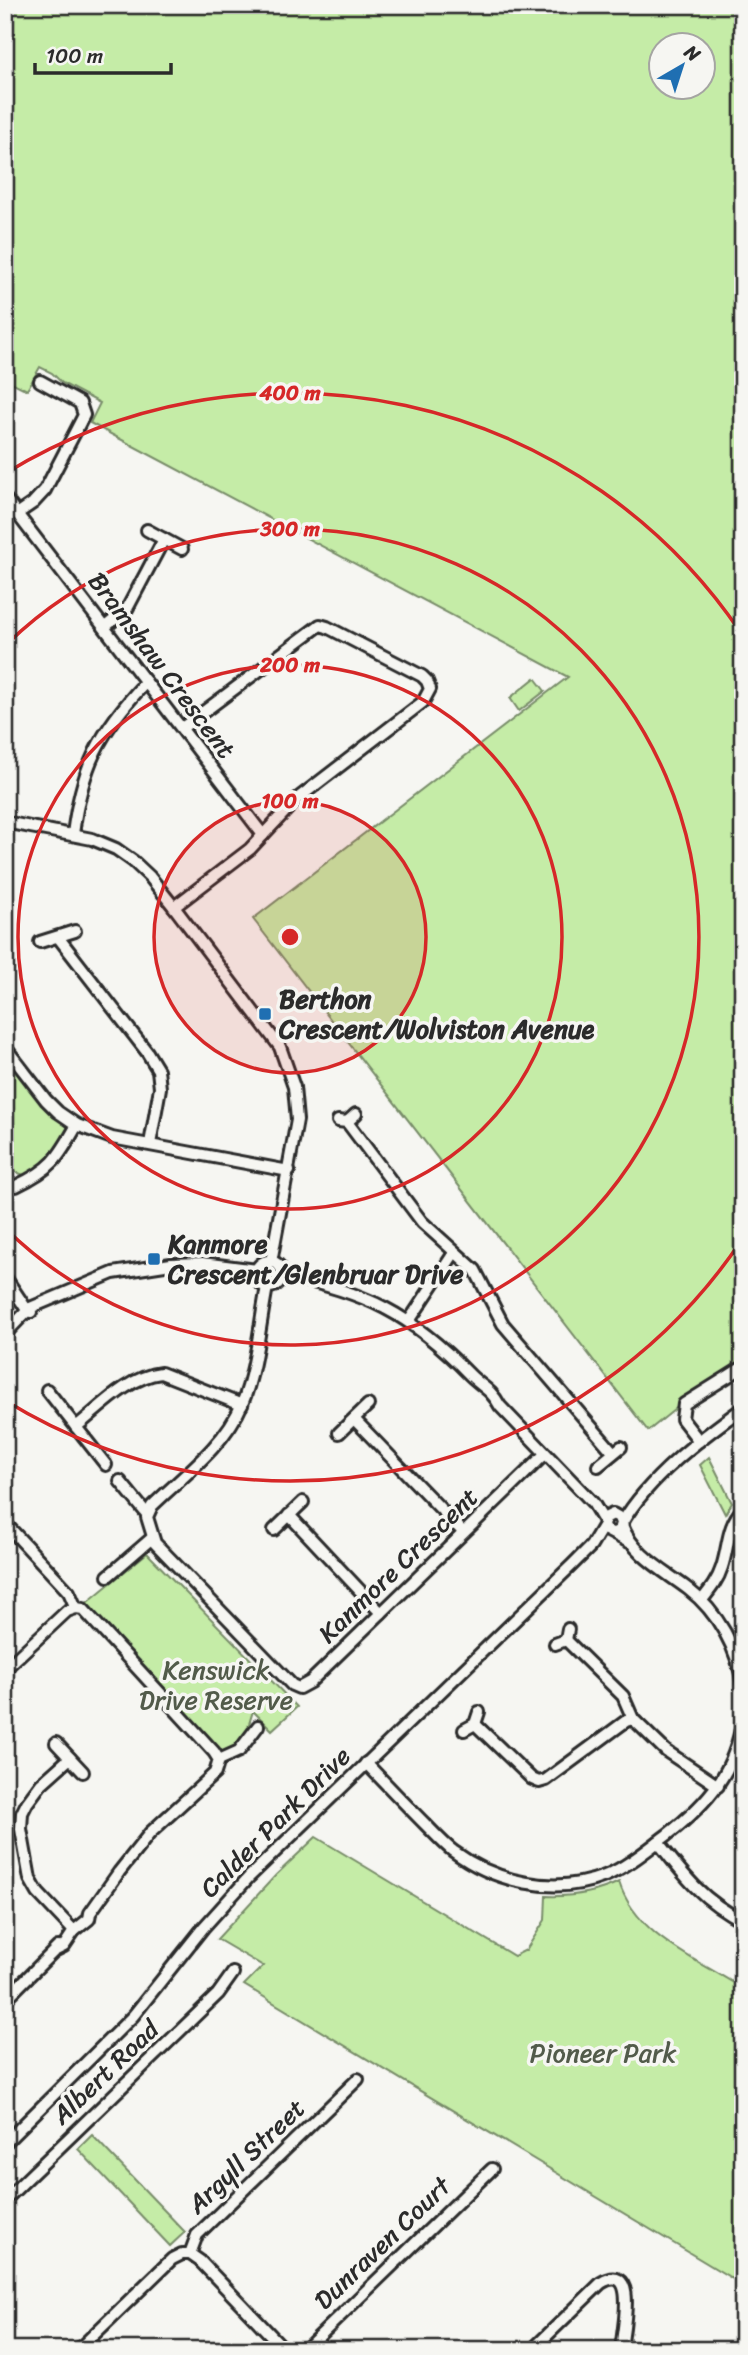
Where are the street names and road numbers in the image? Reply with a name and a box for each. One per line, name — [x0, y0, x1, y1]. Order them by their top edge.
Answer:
street label: Bramshaw Crescent — [76, 561, 248, 769]
street label: Kanmore Crescent — [307, 1476, 489, 1654]
street label: Calder Park Drive — [188, 1735, 362, 1909]
street label: Albert Road — [39, 2007, 172, 2137]
street label: Argyll Street — [175, 2087, 316, 2226]
street label: Dunraven Court — [302, 2164, 463, 2321]

